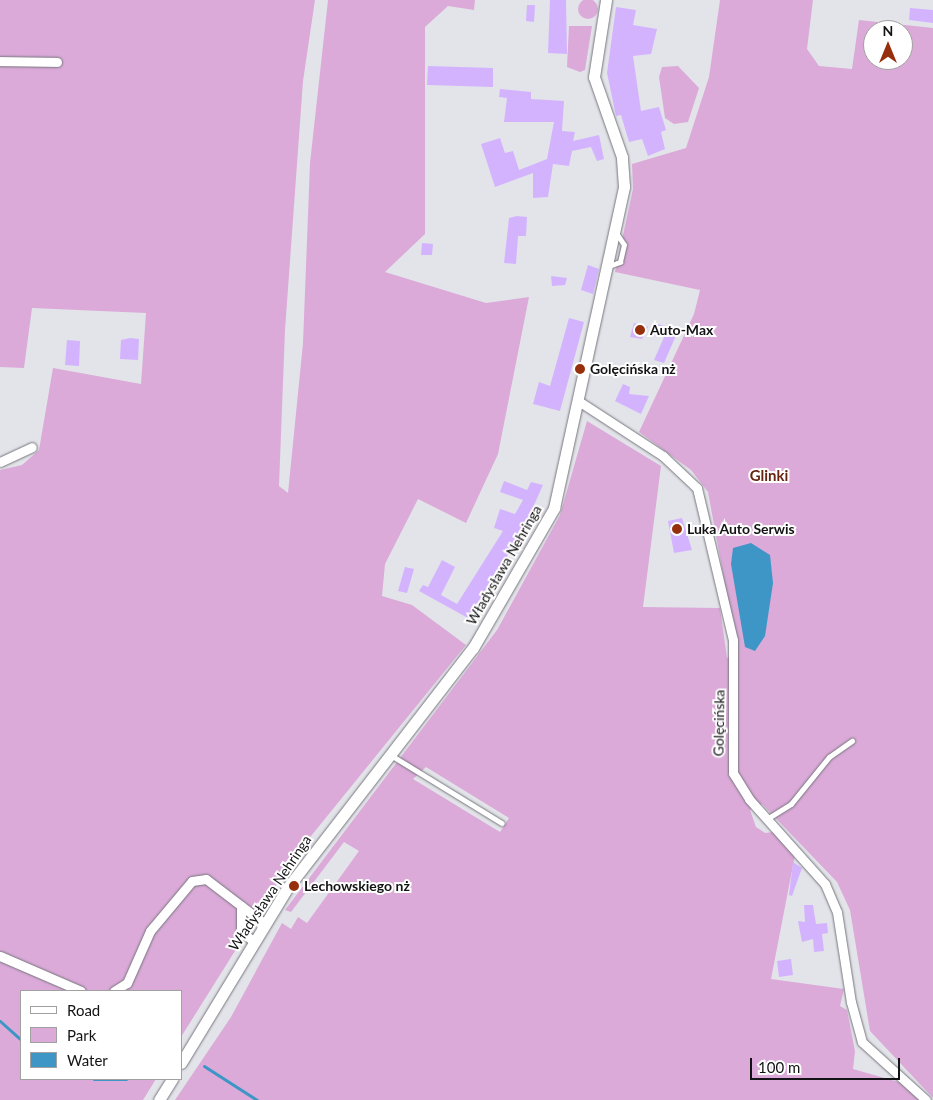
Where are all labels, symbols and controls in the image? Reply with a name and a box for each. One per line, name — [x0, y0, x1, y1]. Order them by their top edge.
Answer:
north arrow — [863, 20, 913, 70]
text: N — [883, 22, 893, 39]
place label: Auto-Max — [650, 322, 713, 338]
marker: Auto-Max — [634, 324, 646, 336]
place label: Golęcińska nż — [590, 361, 676, 377]
marker: Golęcińska nż — [574, 363, 586, 375]
district label: Glinki — [750, 467, 788, 485]
street label: Władysława Nehringa — [463, 502, 545, 628]
place label: Luka Auto Serwis — [687, 521, 795, 537]
marker: Luka Auto Serwis — [671, 523, 683, 535]
street label: Golęcińska — [710, 689, 728, 757]
street label: Władysława Nehringa — [225, 832, 315, 954]
place label: Lechowskiego nż — [304, 878, 410, 894]
marker: Lechowskiego nż — [288, 880, 300, 892]
legend — [20, 990, 182, 1080]
text: Road — [67, 1001, 100, 1019]
text: Park — [67, 1026, 96, 1044]
scale bar — [753, 1048, 903, 1080]
text: Water — [67, 1051, 108, 1069]
text: 100 m — [758, 1058, 800, 1076]

